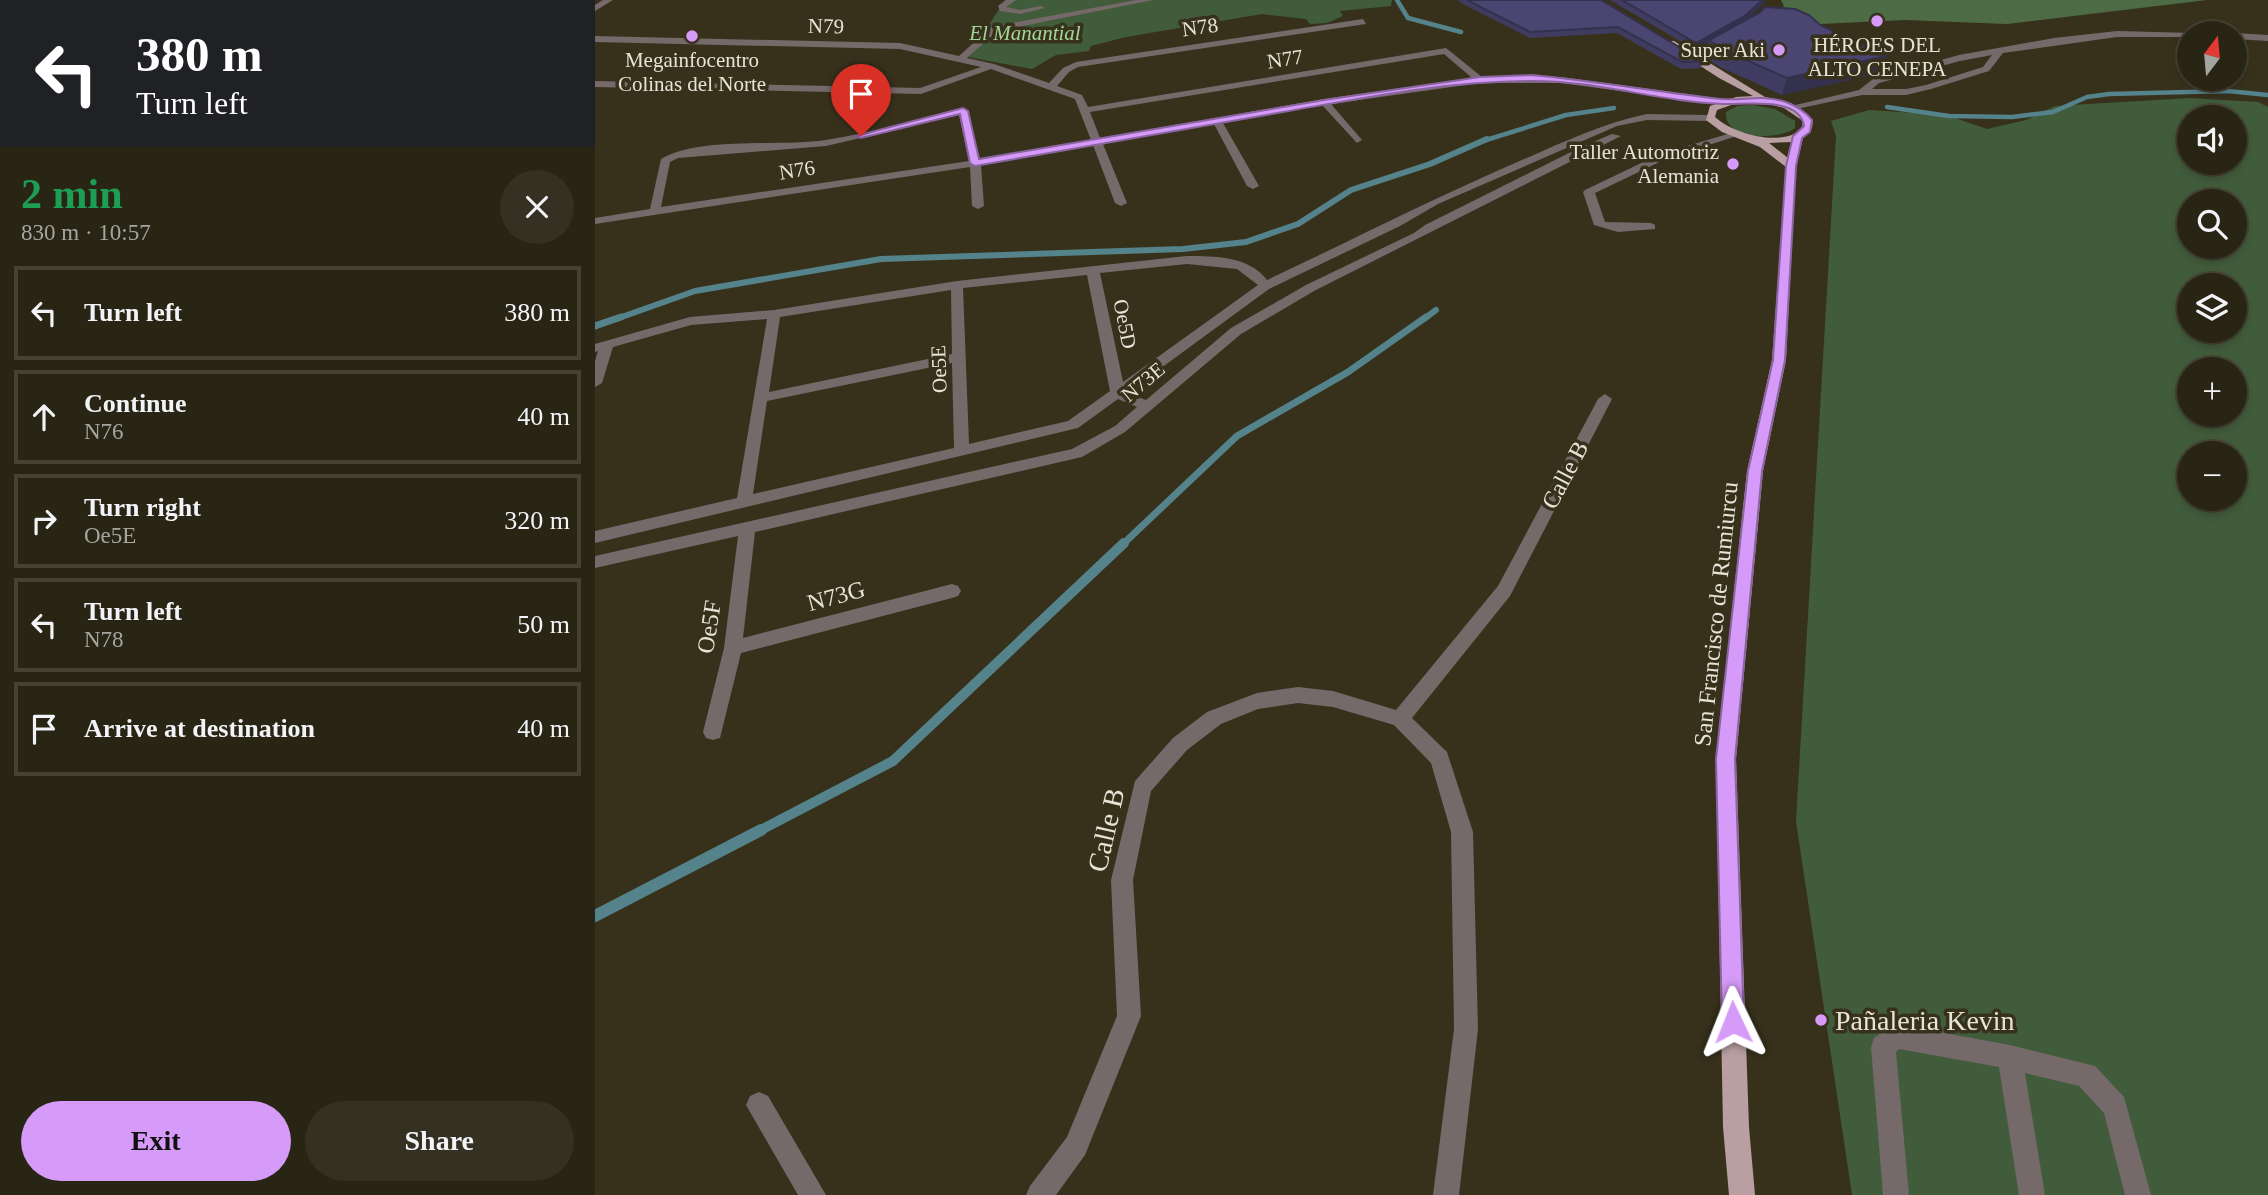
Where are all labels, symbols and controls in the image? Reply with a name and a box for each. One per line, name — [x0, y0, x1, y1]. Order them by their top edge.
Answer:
street label: N78 — [1180, 13, 1220, 41]
marker: HÉROES DEL ALTO CENEPA — [1869, 13, 1885, 29]
street label: N79 — [808, 14, 844, 38]
park label: El Manantial — [968, 21, 1081, 45]
north arrow — [2177, 21, 2247, 91]
map controls — [2177, 21, 2247, 511]
text: 380 m — [136, 27, 263, 82]
icon: left — [21, 28, 112, 119]
marker: Megainfocentro Colinas del Norte — [684, 28, 700, 44]
place label: HÉROES DEL ALTO CENEPA — [1808, 33, 1947, 81]
place label: Super Aki — [1680, 38, 1765, 62]
marker: Super Aki — [1771, 42, 1787, 58]
street label: N77 — [1265, 44, 1305, 74]
place label: Megainfocentro Colinas del Norte — [618, 48, 766, 96]
pin — [831, 64, 891, 136]
icon: arrive — [842, 75, 880, 113]
text: Turn left — [136, 85, 248, 121]
button: sound — [2177, 105, 2247, 175]
place label: Taller Automotriz Alemania — [1569, 140, 1720, 188]
street label: N76 — [777, 155, 817, 185]
marker: Taller Automotriz Alemania — [1725, 156, 1741, 172]
button: close — [500, 170, 574, 244]
text: 2 min — [21, 171, 123, 217]
button: search — [2177, 189, 2247, 259]
text: 830 m · 10:57 — [21, 220, 151, 245]
button: layers — [2177, 273, 2247, 343]
icon: left — [25, 294, 63, 332]
street label: Oe5D — [1108, 297, 1142, 351]
text: Turn left — [84, 298, 182, 327]
text: 380 m — [504, 298, 570, 327]
street label: Oe5E — [926, 345, 952, 393]
street label: N73E — [1117, 357, 1169, 407]
button: + — [2177, 357, 2247, 427]
text: Continue — [84, 389, 187, 418]
icon: ahead — [25, 398, 63, 436]
text: 40 m — [517, 402, 570, 431]
text: N76 — [84, 419, 124, 444]
street label: Calle B — [1536, 437, 1594, 513]
button: − — [2177, 441, 2247, 511]
street label: San Francisco de Rumiurcu — [1689, 480, 1743, 748]
text: Turn right — [84, 493, 201, 522]
icon: right — [25, 502, 63, 540]
text: 320 m — [504, 506, 570, 535]
text: Oe5E — [84, 523, 136, 548]
street label: N73G — [804, 576, 868, 616]
text: Turn left — [84, 597, 182, 626]
street label: Oe5F — [692, 599, 726, 655]
icon: left — [25, 606, 63, 644]
text: 50 m — [517, 610, 570, 639]
text: N78 — [84, 627, 124, 652]
icon: arrive — [25, 710, 63, 748]
text: Arrive at destination — [84, 714, 315, 743]
text: 40 m — [517, 714, 570, 743]
street label: Calle B — [1081, 785, 1131, 875]
position arrow — [1696, 985, 1770, 1059]
place label: Pañaleria Kevin — [1835, 1005, 2015, 1036]
marker: Pañaleria Kevin — [1813, 1012, 1829, 1028]
button: Exit — [21, 1101, 291, 1181]
button: Share — [305, 1101, 574, 1181]

